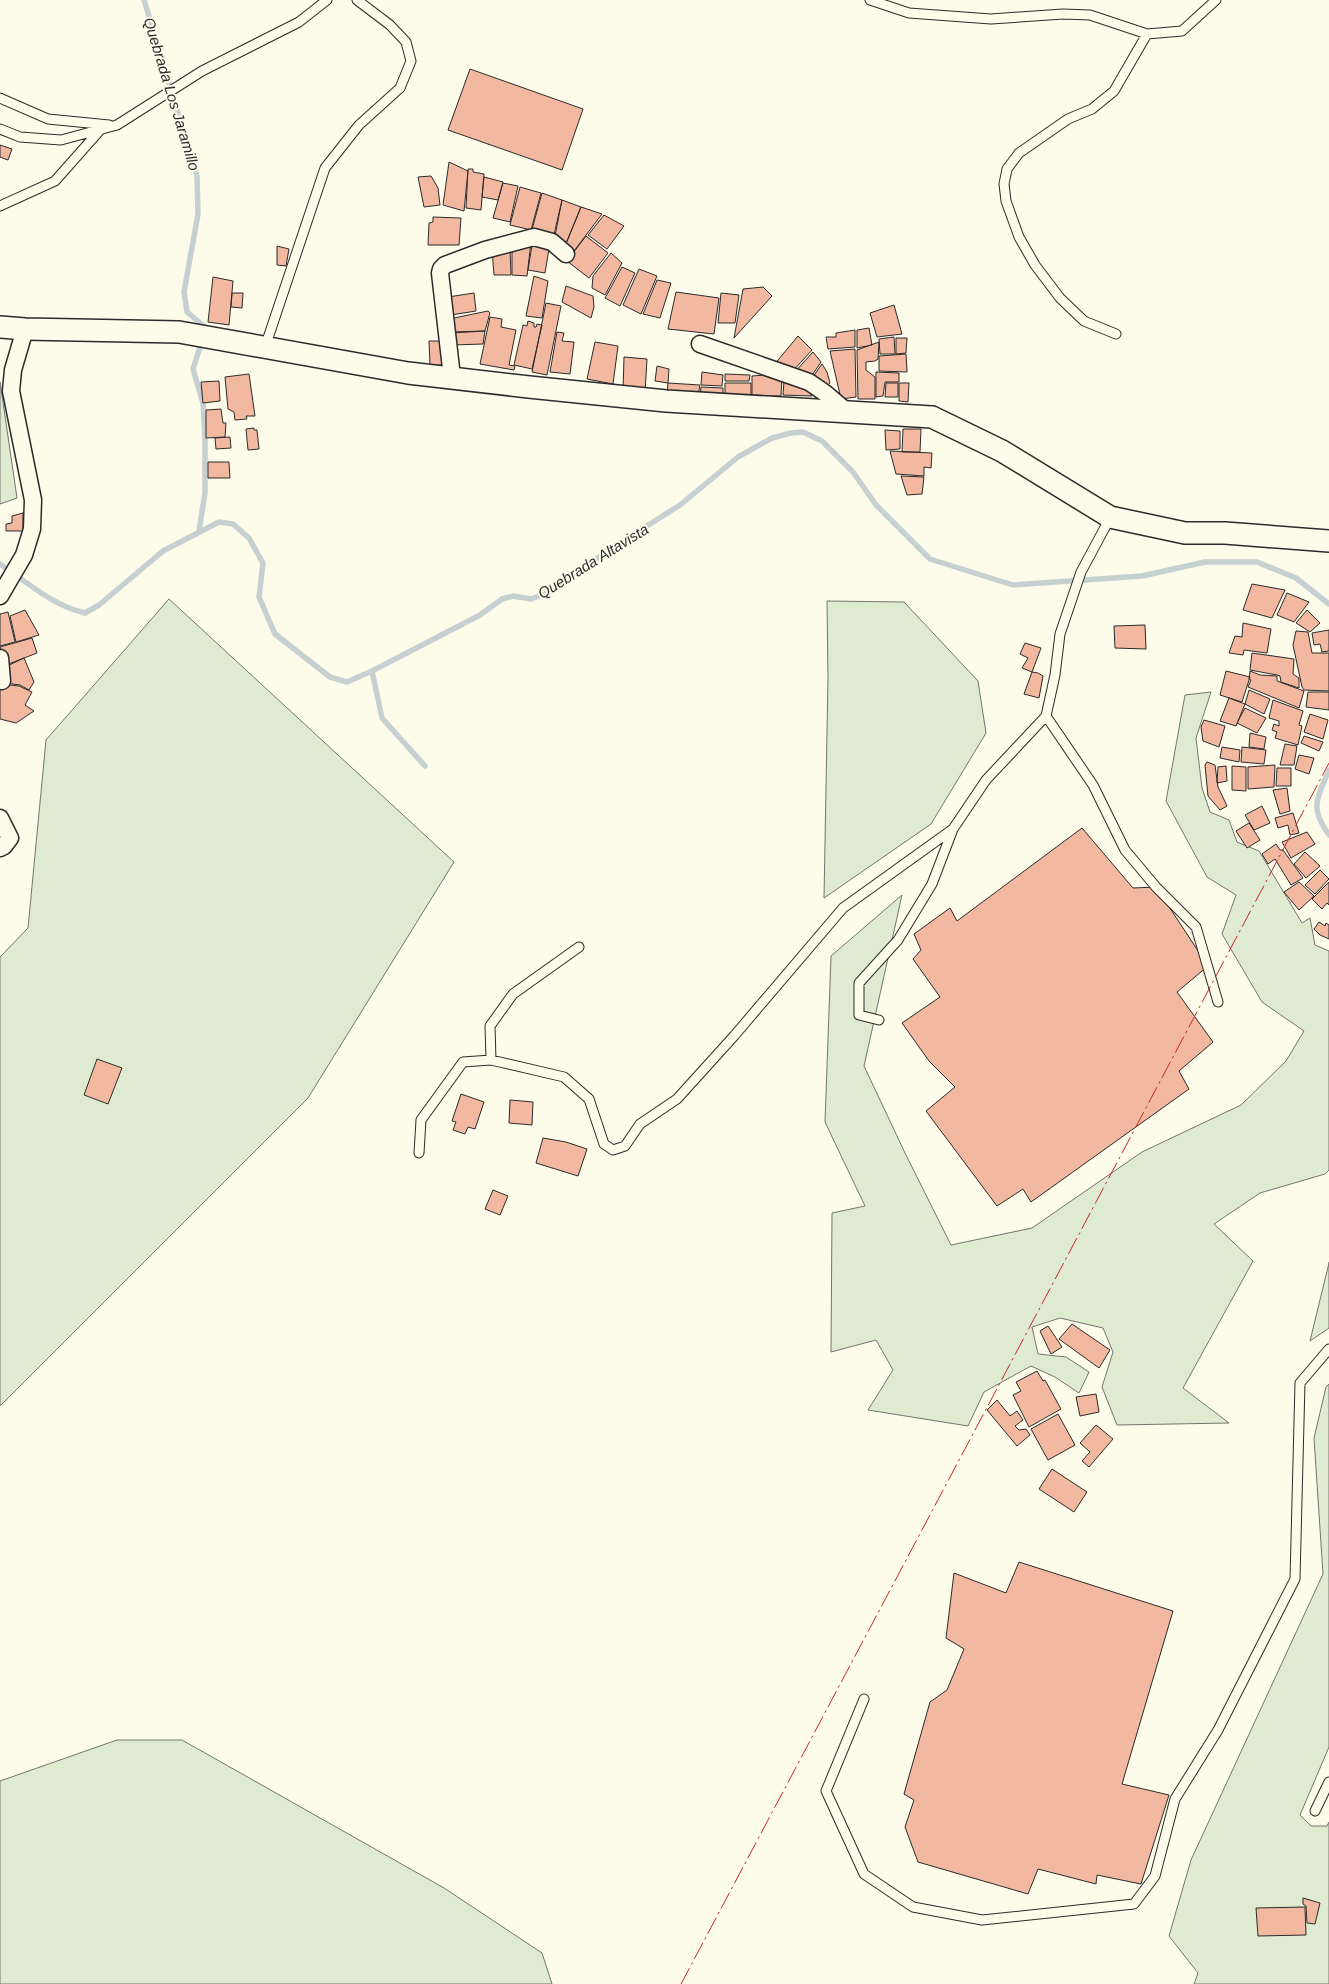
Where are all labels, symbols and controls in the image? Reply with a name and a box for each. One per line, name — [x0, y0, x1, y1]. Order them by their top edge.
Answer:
water label: Quebrada Los Jaramillo — [141, 15, 203, 173]
water label: Quebrada Altavista — [535, 520, 651, 602]

